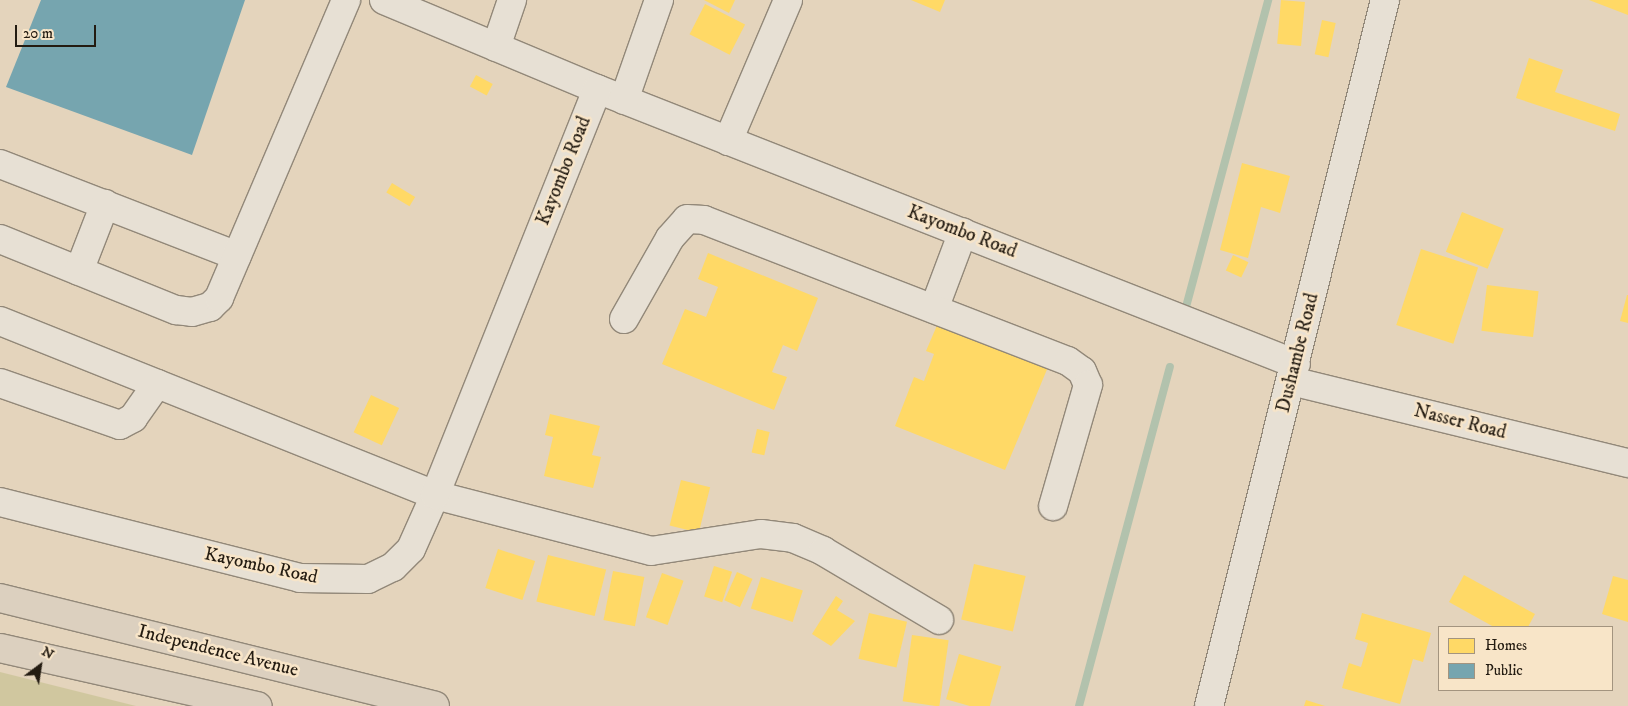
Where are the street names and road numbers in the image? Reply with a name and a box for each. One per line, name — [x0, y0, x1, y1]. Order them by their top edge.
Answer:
street label: Kayombo Road — [532, 113, 596, 229]
street label: Kayombo Road — [904, 201, 1020, 263]
street label: Dushambe Road — [1272, 291, 1324, 415]
street label: Nasser Road — [1412, 400, 1508, 444]
street label: Kayombo Road — [202, 543, 320, 589]
street label: Independence Avenue — [135, 620, 301, 682]

